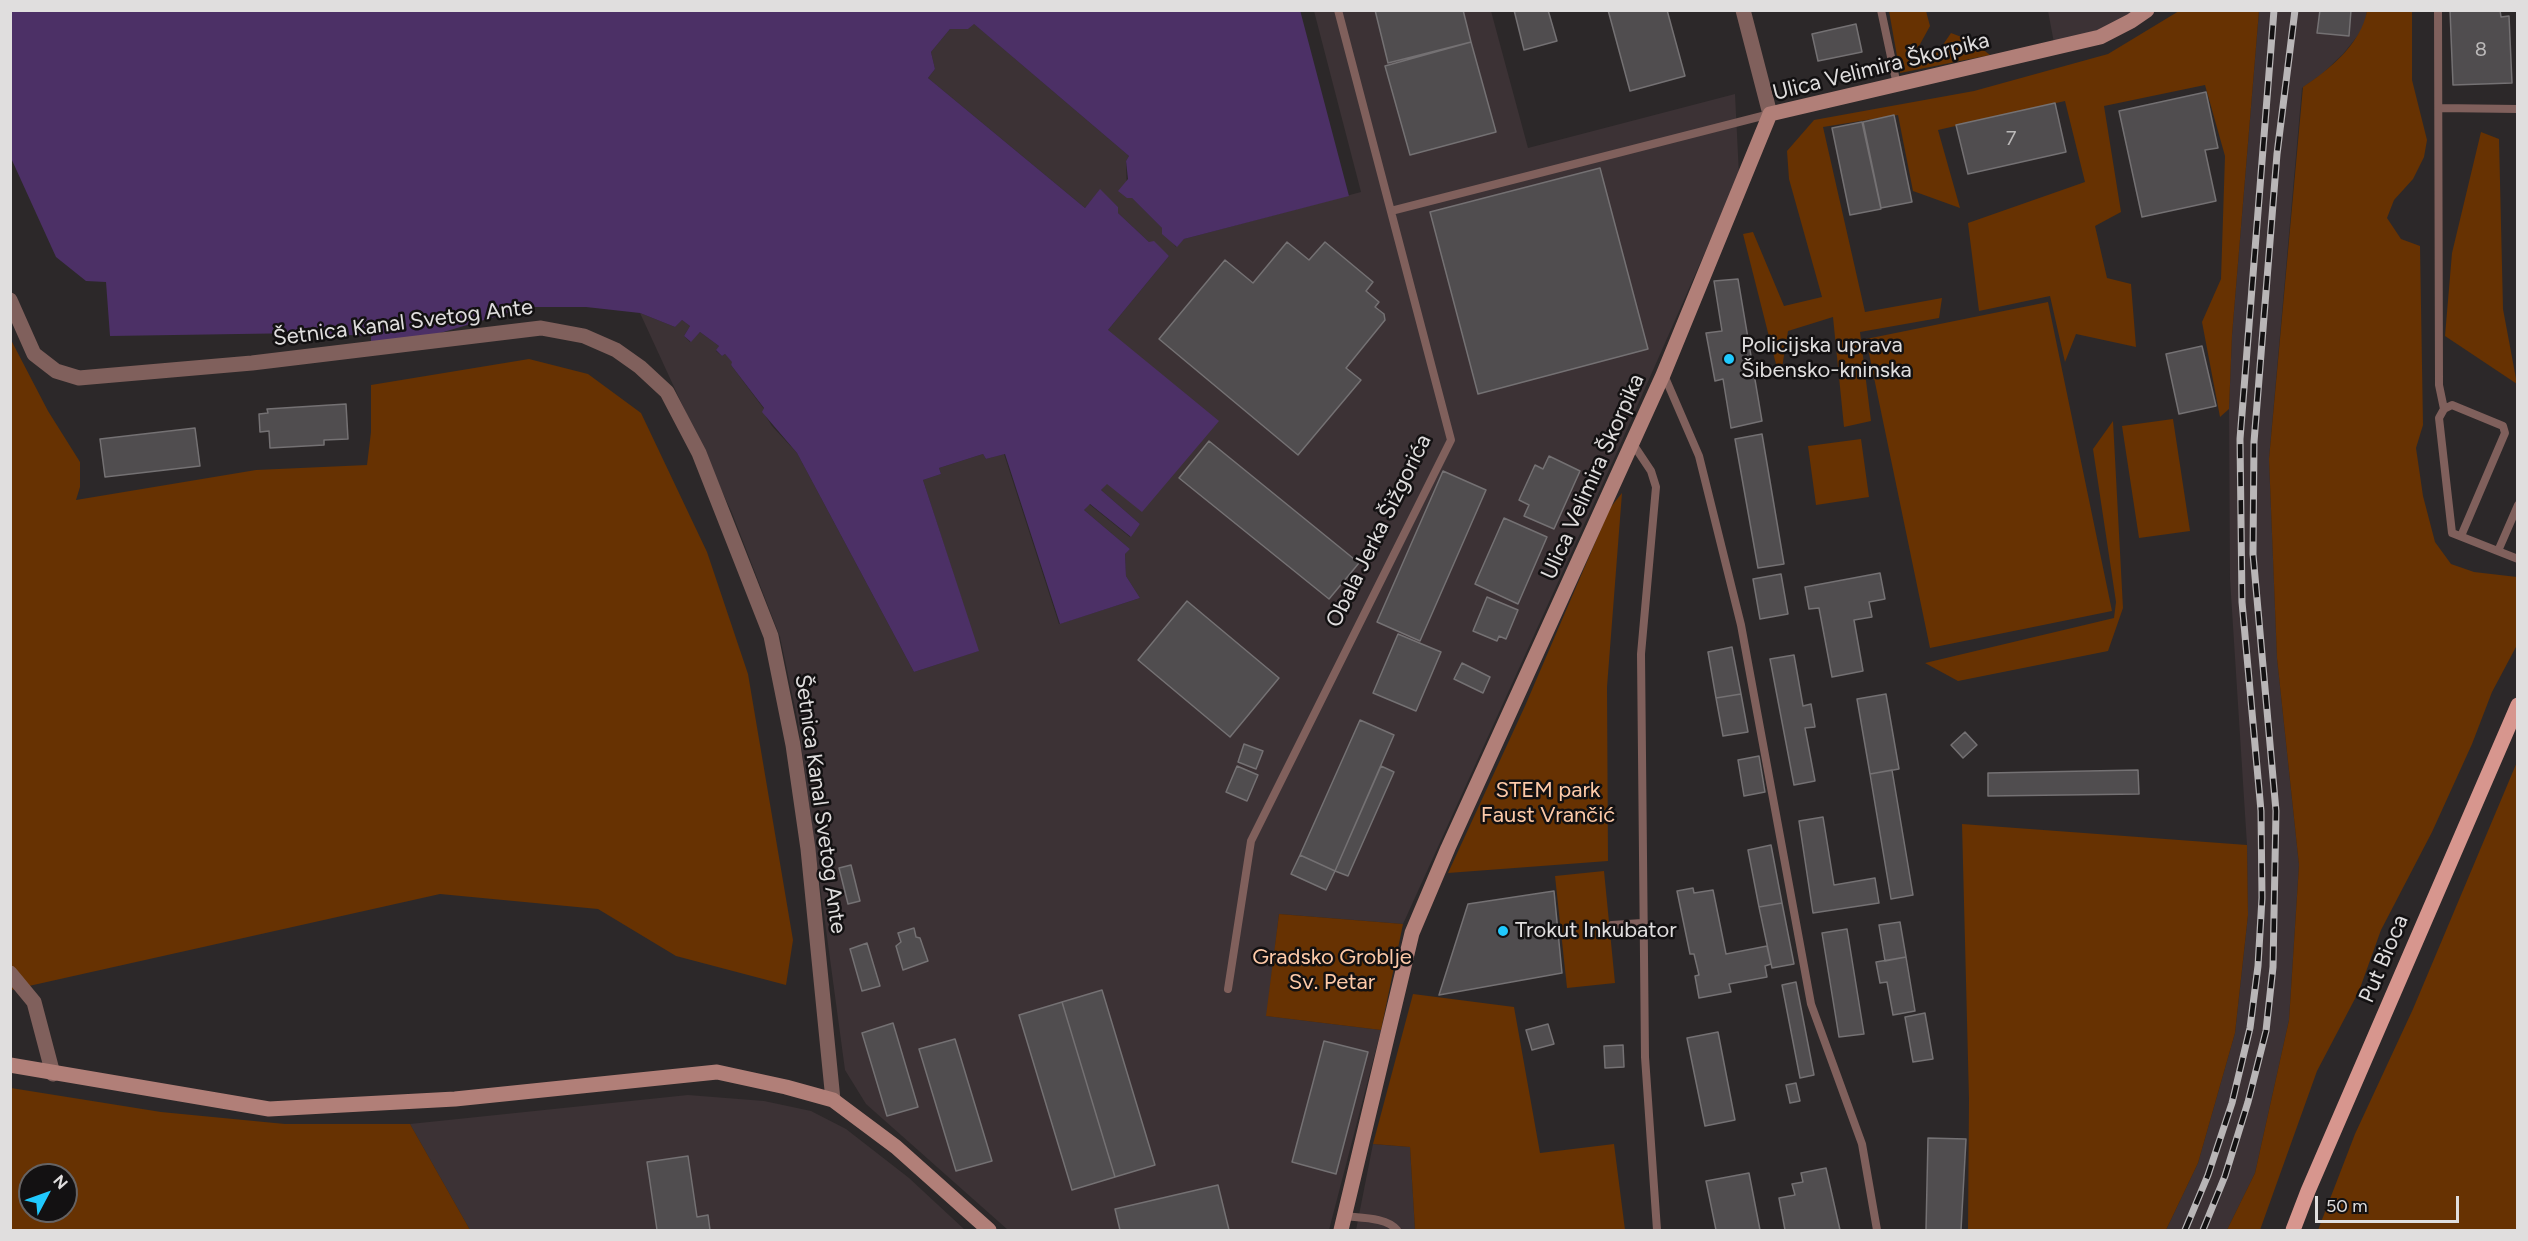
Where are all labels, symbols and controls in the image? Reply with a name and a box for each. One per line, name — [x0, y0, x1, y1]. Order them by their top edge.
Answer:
street label: Ulica Velimira Škorpika — [1770, 27, 1992, 107]
house number: 8 — [2475, 38, 2487, 62]
house number: 7 — [2006, 127, 2016, 151]
street label: Šetnica Kanal Svetog Ante — [272, 294, 534, 352]
place label: Policijska uprava Šibensko-kninska — [1741, 333, 1912, 384]
marker: Policijska uprava Šibensko-kninska — [1722, 352, 1736, 366]
street label: Ulica Velimira Škorpika — [1536, 370, 1650, 584]
street label: Obala Jerka Šižgorića — [1321, 430, 1437, 632]
street label: Šetnica Kanal Svetog Ante — [789, 673, 851, 935]
park label: STEM park Faust Vrančić — [1481, 778, 1615, 830]
street label: Put Bioca — [2354, 911, 2414, 1007]
place label: Trokut Inkubator — [1515, 918, 1677, 944]
marker: Trokut Inkubator — [1496, 924, 1510, 938]
park label: Gradsko Groblje Sv. Petar — [1252, 945, 1412, 996]
north arrow — [18, 1163, 78, 1223]
text: N — [49, 1171, 72, 1193]
scale bar — [2318, 1184, 2462, 1222]
text: 50 m — [2326, 1195, 2368, 1217]

